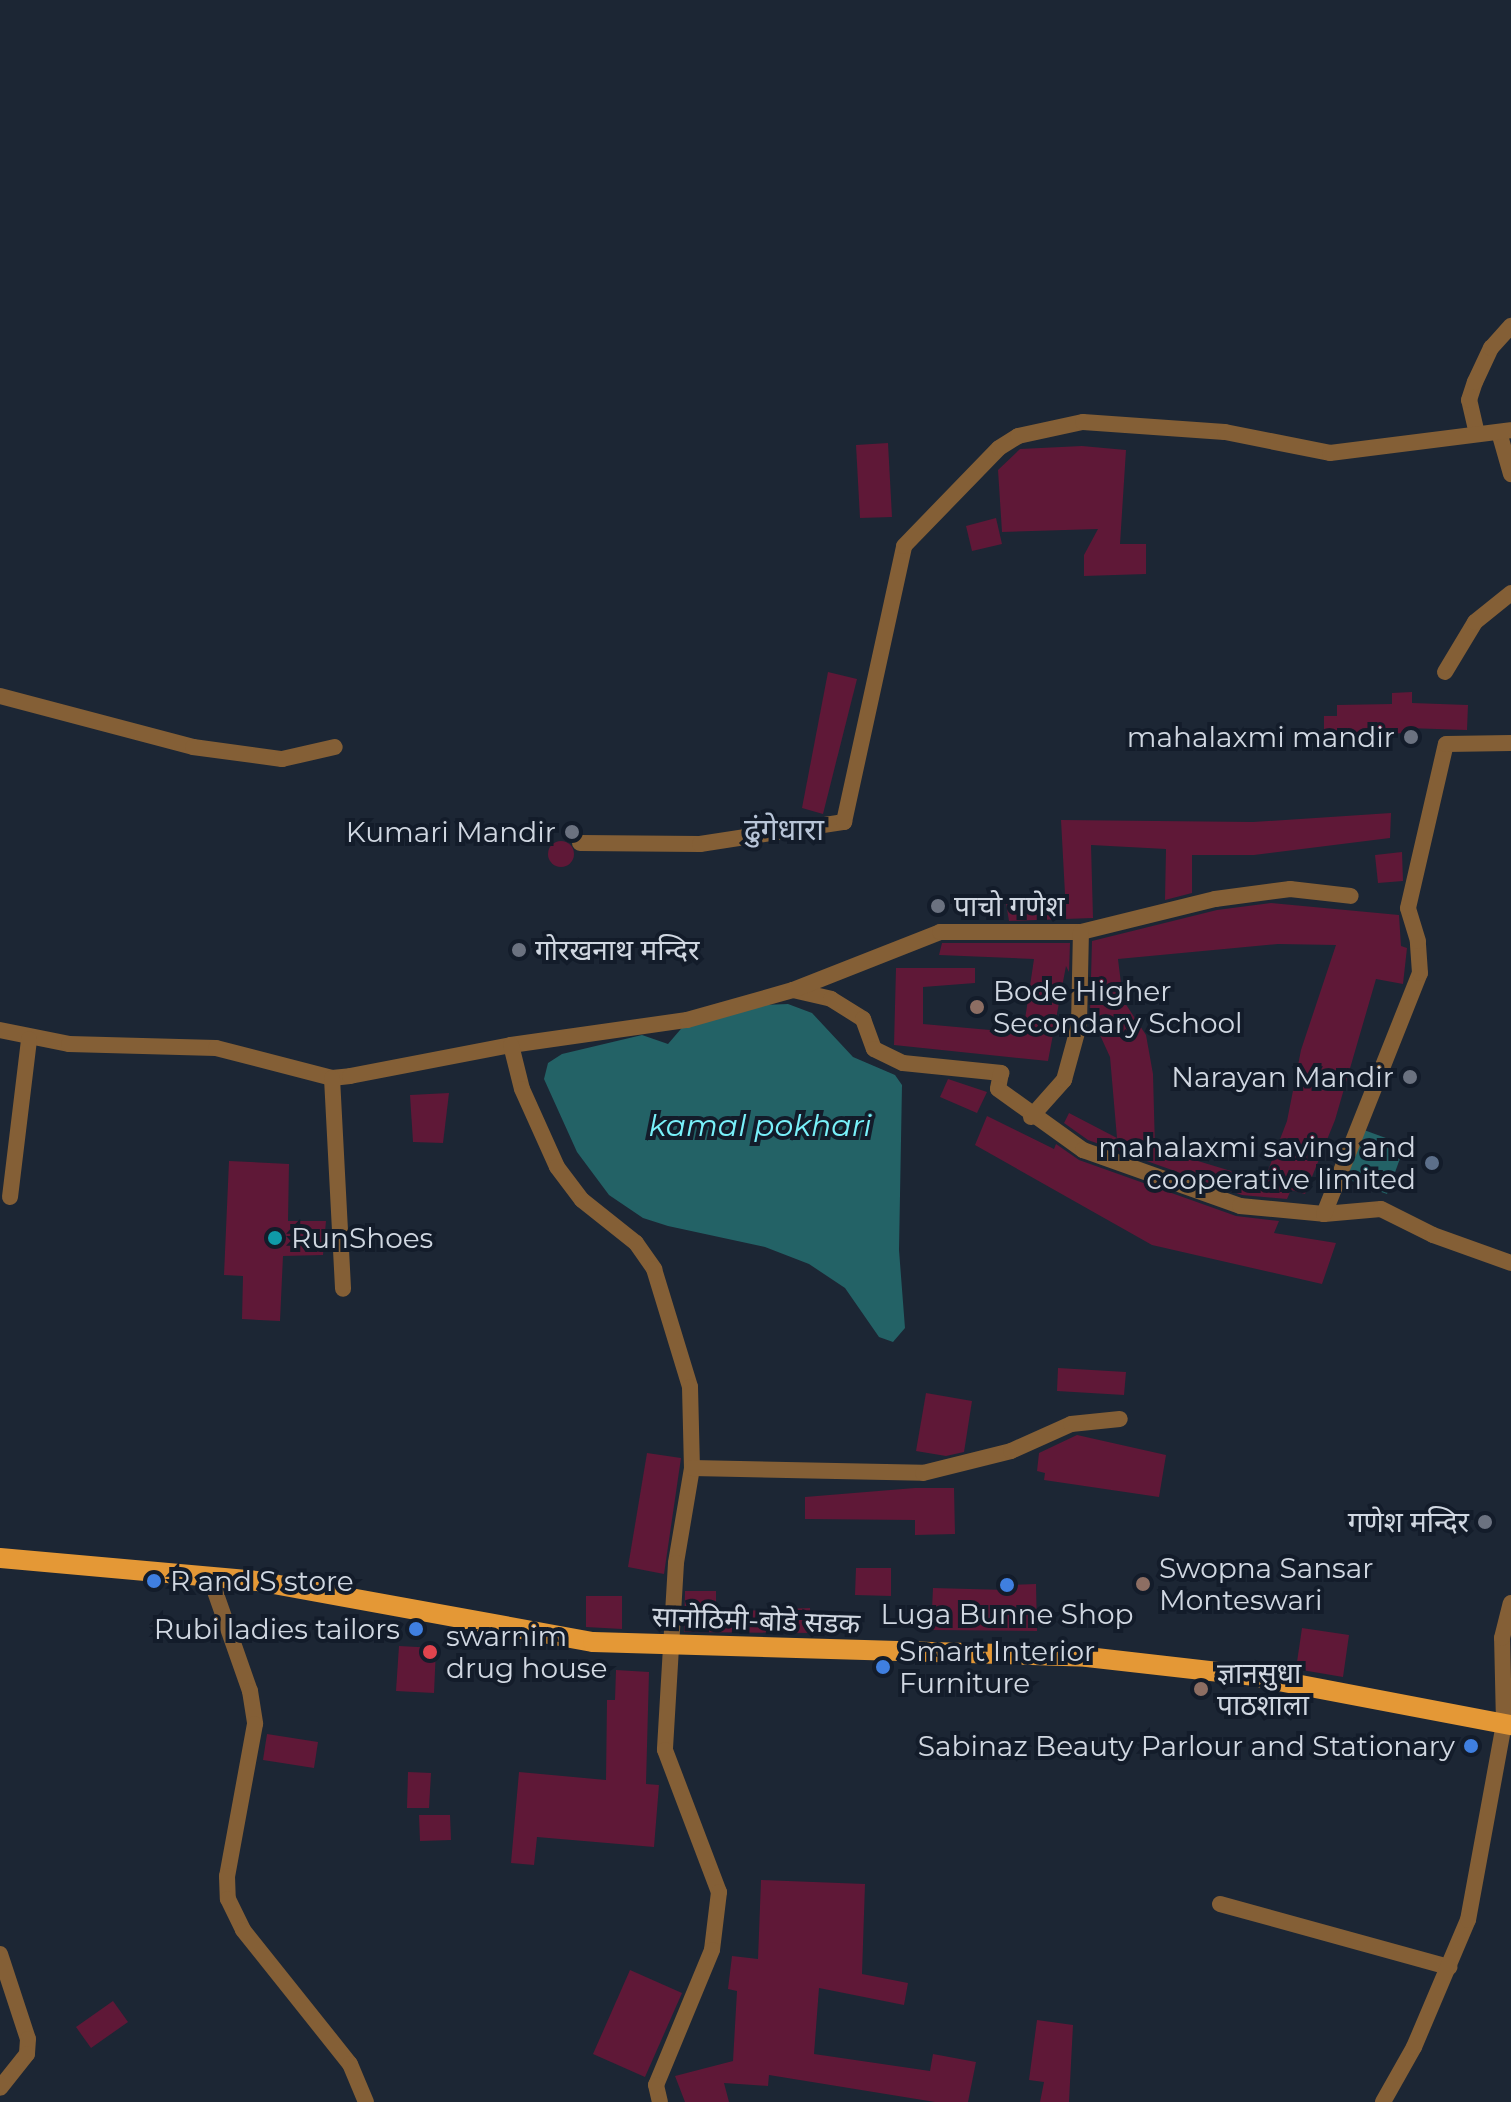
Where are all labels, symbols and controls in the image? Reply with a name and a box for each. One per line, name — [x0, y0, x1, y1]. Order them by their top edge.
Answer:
place label: mahalaxmi mandir — [1127, 720, 1395, 754]
marker: mahalaxmi mandir — [1402, 728, 1420, 746]
district label: ढुंगेधारा — [744, 812, 824, 848]
place label: Kumari Mandir — [346, 815, 556, 849]
marker: Kumari Mandir — [563, 823, 581, 841]
place label: पाचो गणेश — [954, 889, 1065, 923]
marker: पाचो गणेश — [929, 897, 947, 915]
place label: गोरखनाथ मन्दिर — [535, 933, 699, 967]
marker: गोरखनाथ मन्दिर — [510, 941, 528, 959]
place label: Bode Higher Secondary School — [993, 974, 1243, 1040]
marker: Bode Higher Secondary School — [968, 998, 986, 1016]
place label: Narayan Mandir — [1171, 1060, 1394, 1094]
marker: Narayan Mandir — [1401, 1068, 1419, 1086]
water label: kamal pokhari — [648, 1108, 872, 1144]
place label: mahalaxmi saving and cooperative limited — [1098, 1130, 1416, 1196]
marker: mahalaxmi saving and cooperative limited — [1423, 1154, 1441, 1172]
place label: RunShoes — [291, 1221, 433, 1255]
marker: RunShoes — [266, 1229, 284, 1247]
place label: गणेश मन्दिर — [1348, 1505, 1469, 1539]
marker: गणेश मन्दिर — [1476, 1513, 1494, 1531]
place label: Swopna Sansar Monteswari — [1159, 1551, 1374, 1617]
place label: R and S store — [170, 1564, 354, 1598]
marker: R and S store — [145, 1572, 163, 1590]
marker: Swopna Sansar Monteswari — [1134, 1575, 1152, 1593]
marker: Luga Bunne Shop — [998, 1576, 1016, 1594]
place label: Luga Bunne Shop — [881, 1597, 1133, 1631]
street label: सानोठिमी-बोडे सडक — [651, 1600, 861, 1640]
place label: Rubi ladies tailors — [154, 1612, 400, 1646]
place label: swarnim drug house — [446, 1619, 607, 1685]
marker: Rubi ladies tailors — [407, 1620, 425, 1638]
place label: Smart Interior Furniture — [899, 1634, 1095, 1700]
marker: swarnim drug house — [421, 1643, 439, 1661]
place label: ज्ञानसुधा पाठशाला — [1217, 1656, 1309, 1722]
marker: Smart Interior Furniture — [874, 1658, 892, 1676]
marker: ज्ञानसुधा पाठशाला — [1192, 1680, 1210, 1698]
place label: Sabinaz Beauty Parlour and Stationary — [918, 1729, 1455, 1763]
marker: Sabinaz Beauty Parlour and Stationary — [1462, 1737, 1480, 1755]

